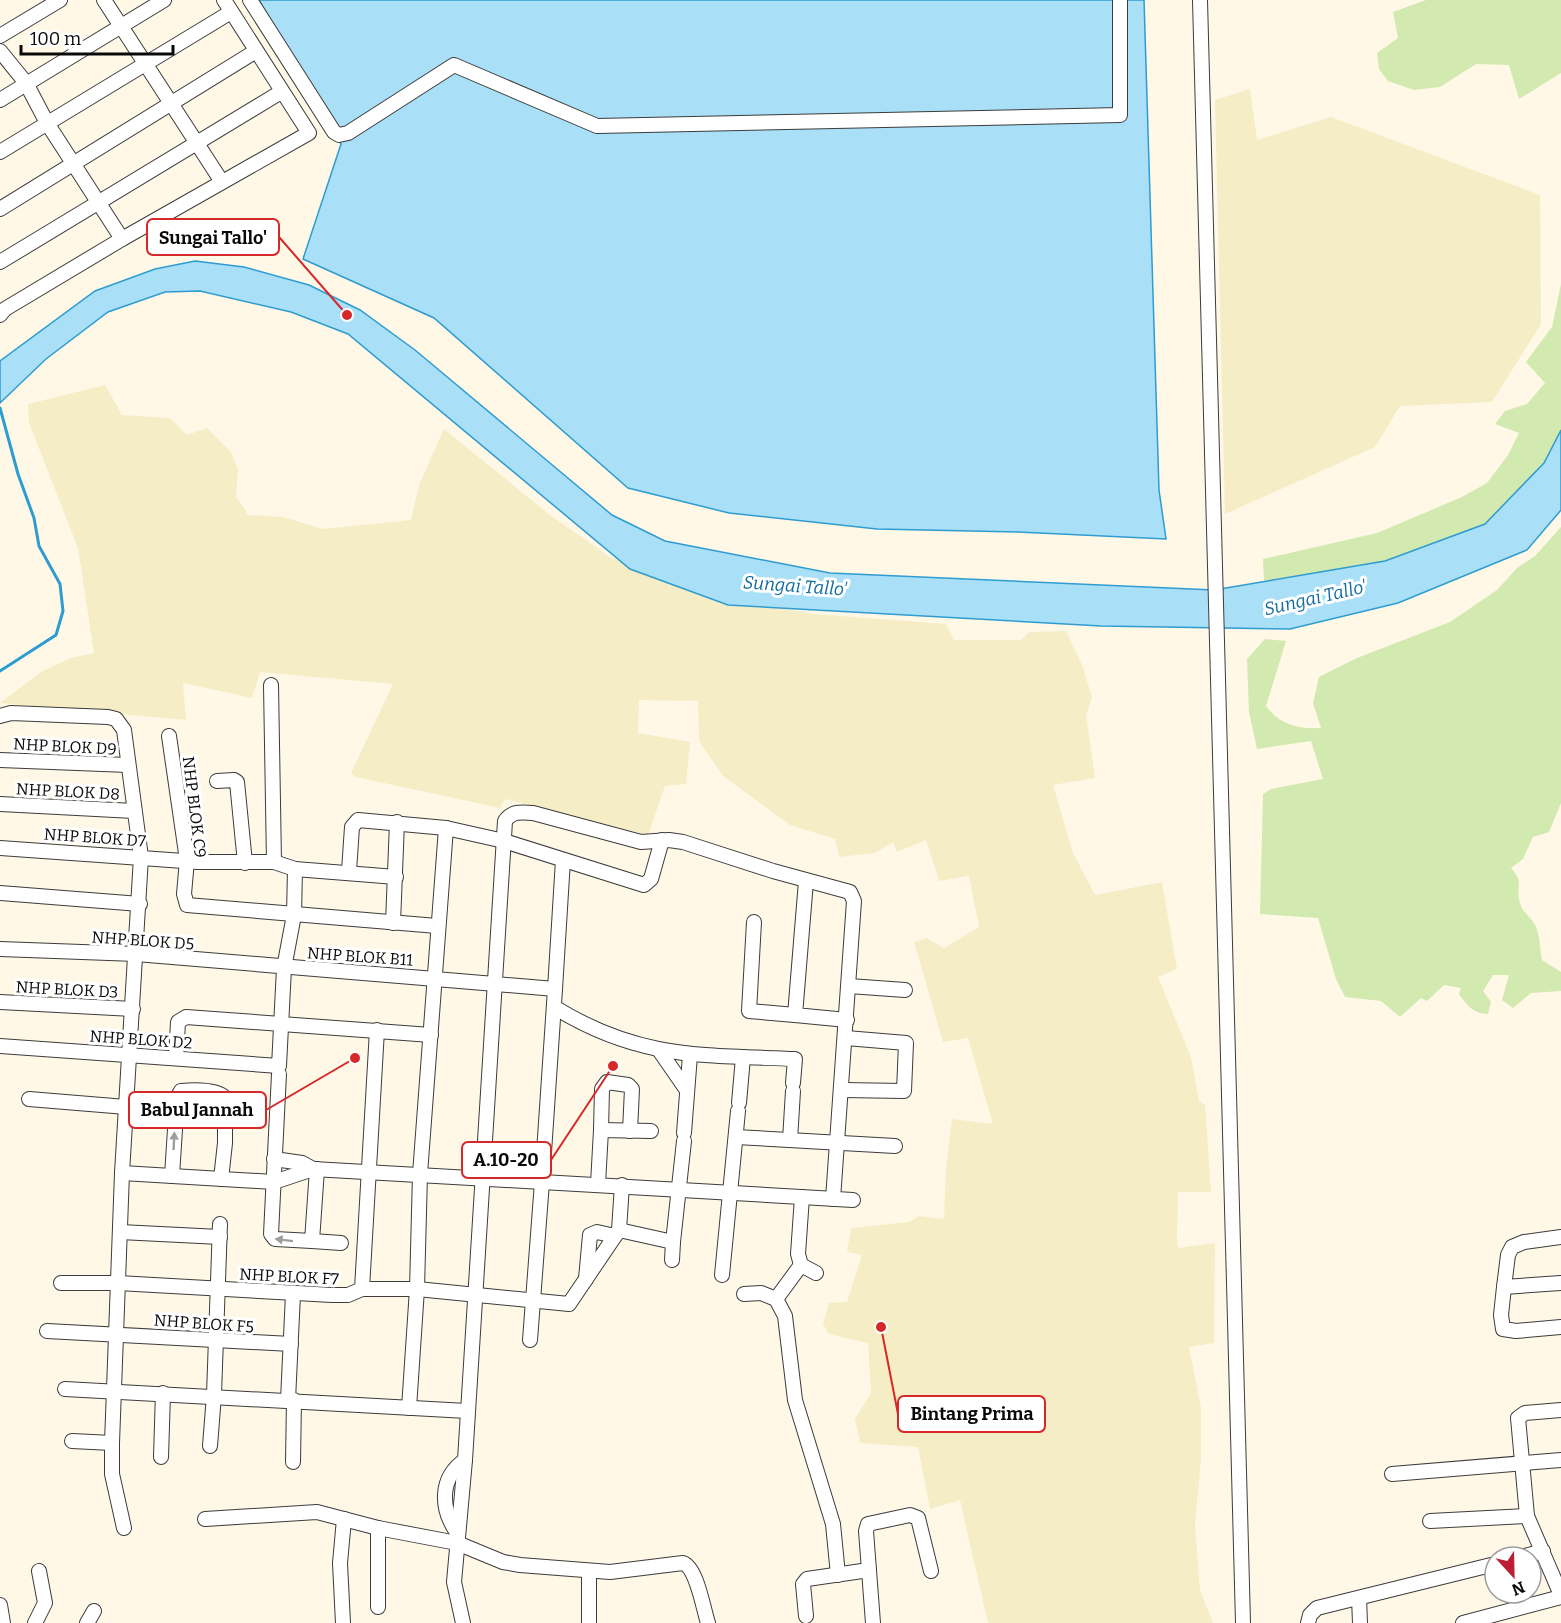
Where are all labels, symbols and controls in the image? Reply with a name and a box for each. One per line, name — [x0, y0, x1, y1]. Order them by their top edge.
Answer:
scale bar — [21, 18, 172, 56]
text: 100 m — [30, 28, 81, 50]
callout: Sungai Tallo' — [147, 219, 279, 255]
text: Sungai Tallo' — [159, 227, 267, 249]
water label: Sungai Tallo' — [742, 571, 849, 601]
water label: Sungai Tallo' — [1262, 575, 1369, 620]
street label: NHP BLOK D9 — [13, 734, 117, 759]
street label: NHP BLOK C9 — [179, 755, 210, 859]
street label: NHP BLOK D8 — [16, 779, 120, 804]
street label: NHP BLOK D7 — [43, 824, 147, 851]
street label: NHP BLOK D5 — [91, 927, 195, 954]
street label: NHP BLOK B11 — [306, 943, 414, 970]
street label: NHP BLOK D3 — [15, 977, 119, 1002]
street label: NHP BLOK D2 — [89, 1026, 193, 1053]
callout: Babul Jannah — [129, 1092, 266, 1128]
text: Babul Jannah — [141, 1099, 254, 1121]
one-way arrow — [169, 1131, 178, 1150]
callout: A.10-20 — [462, 1142, 551, 1178]
text: A.10-20 — [473, 1149, 539, 1171]
one-way arrow — [274, 1235, 293, 1245]
street label: NHP BLOK F7 — [239, 1264, 339, 1289]
street label: NHP BLOK F5 — [153, 1311, 255, 1336]
callout: Bintang Prima — [898, 1396, 1045, 1432]
text: Bintang Prima — [910, 1403, 1034, 1425]
north arrow — [1483, 1545, 1543, 1605]
text: N — [1509, 1577, 1528, 1600]

